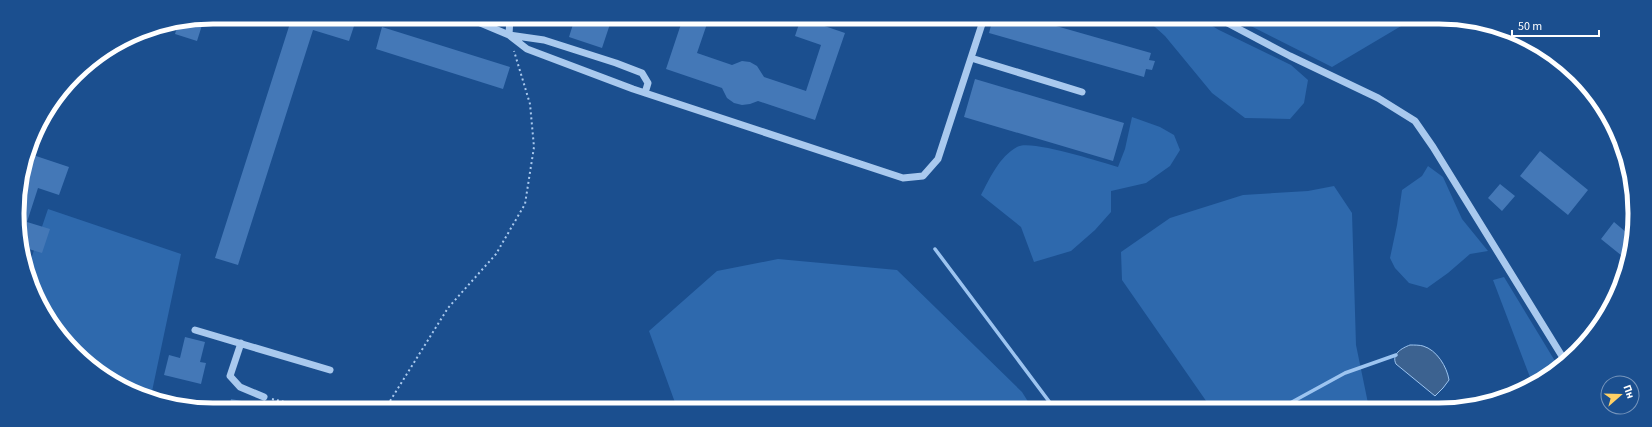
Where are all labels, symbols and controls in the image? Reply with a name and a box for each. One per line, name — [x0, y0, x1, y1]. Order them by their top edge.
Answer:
scale bar — [1512, 12, 1599, 38]
text: 50 m — [1518, 18, 1542, 35]
north arrow — [1600, 375, 1640, 415]
text: Пн — [1620, 383, 1638, 401]

